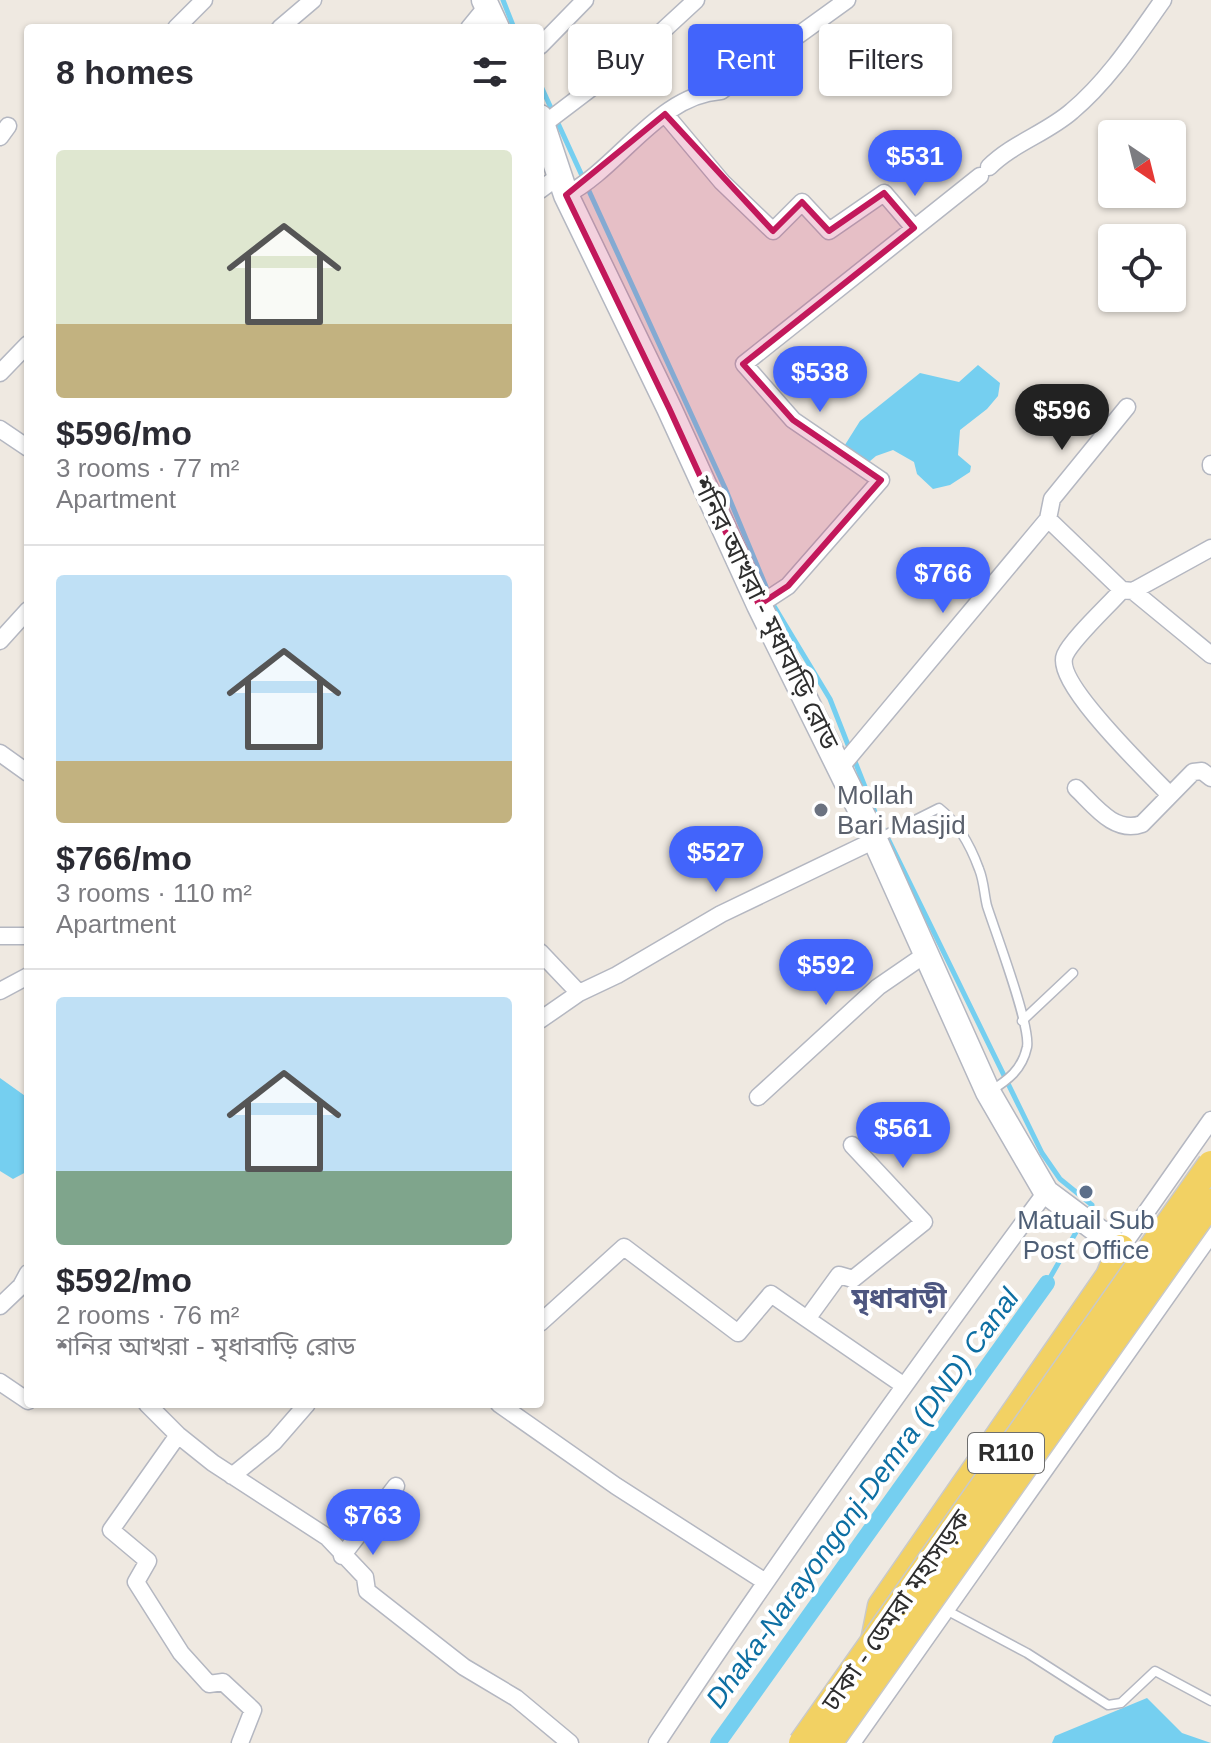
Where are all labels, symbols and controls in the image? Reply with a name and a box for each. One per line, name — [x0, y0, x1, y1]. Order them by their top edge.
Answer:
chip: Buy — [568, 24, 672, 96]
chip: Rent — [688, 24, 803, 96]
chip: Filters — [819, 24, 952, 96]
icon: filters — [468, 50, 512, 94]
text: 8 homes — [56, 53, 194, 91]
north arrow — [1098, 120, 1186, 208]
map controls — [1098, 120, 1186, 312]
pin: $531 — [868, 130, 962, 198]
text: $531 — [886, 141, 944, 171]
icon: home — [212, 202, 356, 346]
button: locate — [1098, 224, 1186, 312]
pin: $538 — [773, 346, 867, 414]
text: $538 — [791, 357, 849, 387]
pin: $596 — [1015, 384, 1109, 452]
text: $596 — [1033, 395, 1091, 425]
text: $596/mo — [56, 414, 192, 452]
text: 3 rooms · 77 m² — [56, 453, 240, 483]
street label: শনির আখরা - মৃধাবাড়ি রোড — [686, 471, 845, 755]
text: Apartment — [56, 484, 176, 514]
pin: $766 — [896, 547, 990, 615]
text: $766 — [914, 558, 972, 588]
icon: home — [212, 627, 356, 771]
place label: Mollah Bari Masjid — [837, 780, 966, 840]
marker: Mollah Bari Masjid — [812, 801, 830, 819]
pin: $527 — [669, 826, 763, 894]
text: $527 — [687, 837, 745, 867]
text: $766/mo — [56, 839, 192, 877]
text: 3 rooms · 110 m² — [56, 878, 252, 908]
text: Apartment — [56, 909, 176, 939]
pin: $592 — [779, 939, 873, 1007]
text: $592 — [797, 950, 855, 980]
icon: home — [212, 1049, 356, 1193]
pin: $561 — [856, 1102, 950, 1170]
text: $561 — [874, 1113, 932, 1143]
marker: Matuail Sub Post Office — [1077, 1183, 1095, 1201]
place label: Matuail Sub Post Office — [1017, 1205, 1155, 1265]
text: $592/mo — [56, 1261, 192, 1299]
water label: Dhaka-Narayongonj-Demra (DND) Canal — [700, 1282, 1025, 1714]
district label: মৃধাবাড়ী — [850, 1282, 948, 1317]
text: 2 rooms · 76 m² — [56, 1300, 240, 1330]
text: শনির আখরা - মৃধাবাড়ি রোড — [56, 1331, 356, 1361]
road number: R110 — [968, 1433, 1044, 1473]
pin: $763 — [326, 1489, 420, 1557]
text: $763 — [344, 1500, 402, 1530]
street label: ঢাকা - ডেমরা মহাসড়ক — [815, 1503, 977, 1717]

